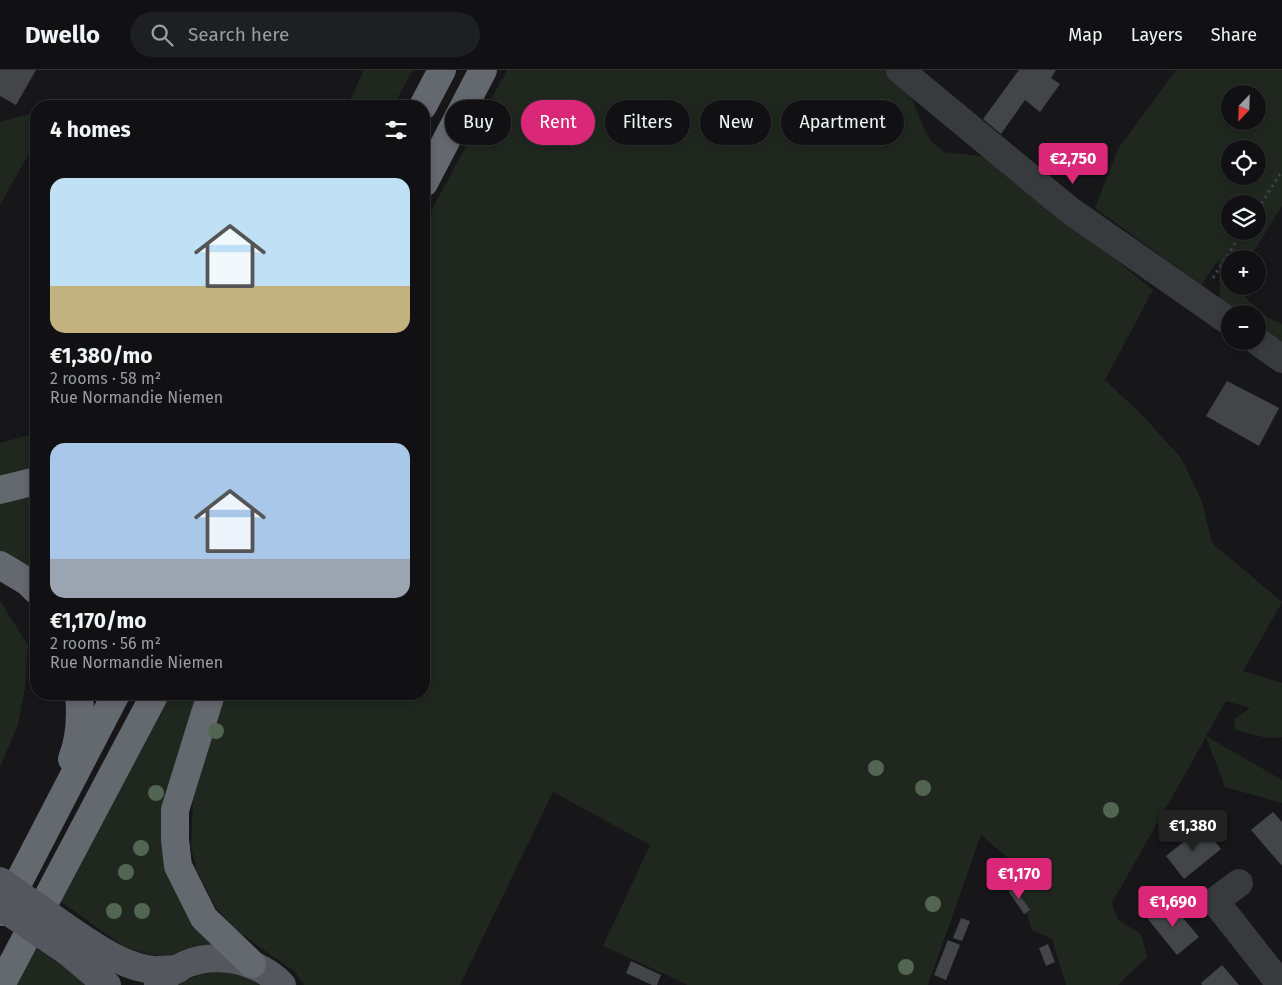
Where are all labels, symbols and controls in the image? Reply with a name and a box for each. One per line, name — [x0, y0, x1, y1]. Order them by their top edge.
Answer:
search box — [130, 12, 480, 57]
text: Dwello — [25, 21, 100, 49]
icon: search — [148, 21, 176, 49]
text: Search here — [188, 23, 289, 46]
text: Map — [1068, 24, 1103, 46]
text: Layers — [1131, 24, 1183, 46]
text: Share — [1211, 24, 1257, 46]
north arrow — [1221, 85, 1266, 130]
map controls — [1221, 85, 1266, 350]
chip: Buy — [445, 100, 511, 145]
chip: Rent — [521, 100, 595, 145]
chip: Filters — [605, 100, 690, 145]
chip: New — [700, 100, 771, 145]
chip: Apartment — [781, 100, 904, 145]
icon: filters — [382, 116, 410, 144]
text: 4 homes — [50, 117, 131, 143]
button: locate — [1221, 140, 1266, 185]
pin: €2,750 — [1032, 142, 1114, 185]
text: €2,750 — [1050, 149, 1096, 168]
button: layers — [1221, 195, 1266, 240]
icon: home — [185, 211, 275, 301]
button: + — [1221, 250, 1266, 295]
button: − — [1221, 305, 1266, 350]
text: €1,380/mo — [50, 343, 153, 369]
text: 2 rooms · 58 m² — [50, 369, 161, 388]
text: Rue Normandie Niemen — [50, 388, 223, 407]
icon: home — [185, 476, 275, 566]
text: €1,170/mo — [50, 608, 146, 634]
text: 2 rooms · 56 m² — [50, 634, 161, 653]
text: Rue Normandie Niemen — [50, 653, 223, 672]
pin: €1,380 — [1152, 810, 1234, 852]
text: €1,380 — [1169, 816, 1217, 835]
pin: €1,170 — [978, 858, 1060, 900]
text: €1,170 — [998, 864, 1040, 883]
pin: €1,690 — [1132, 886, 1214, 928]
text: €1,690 — [1149, 892, 1197, 911]

